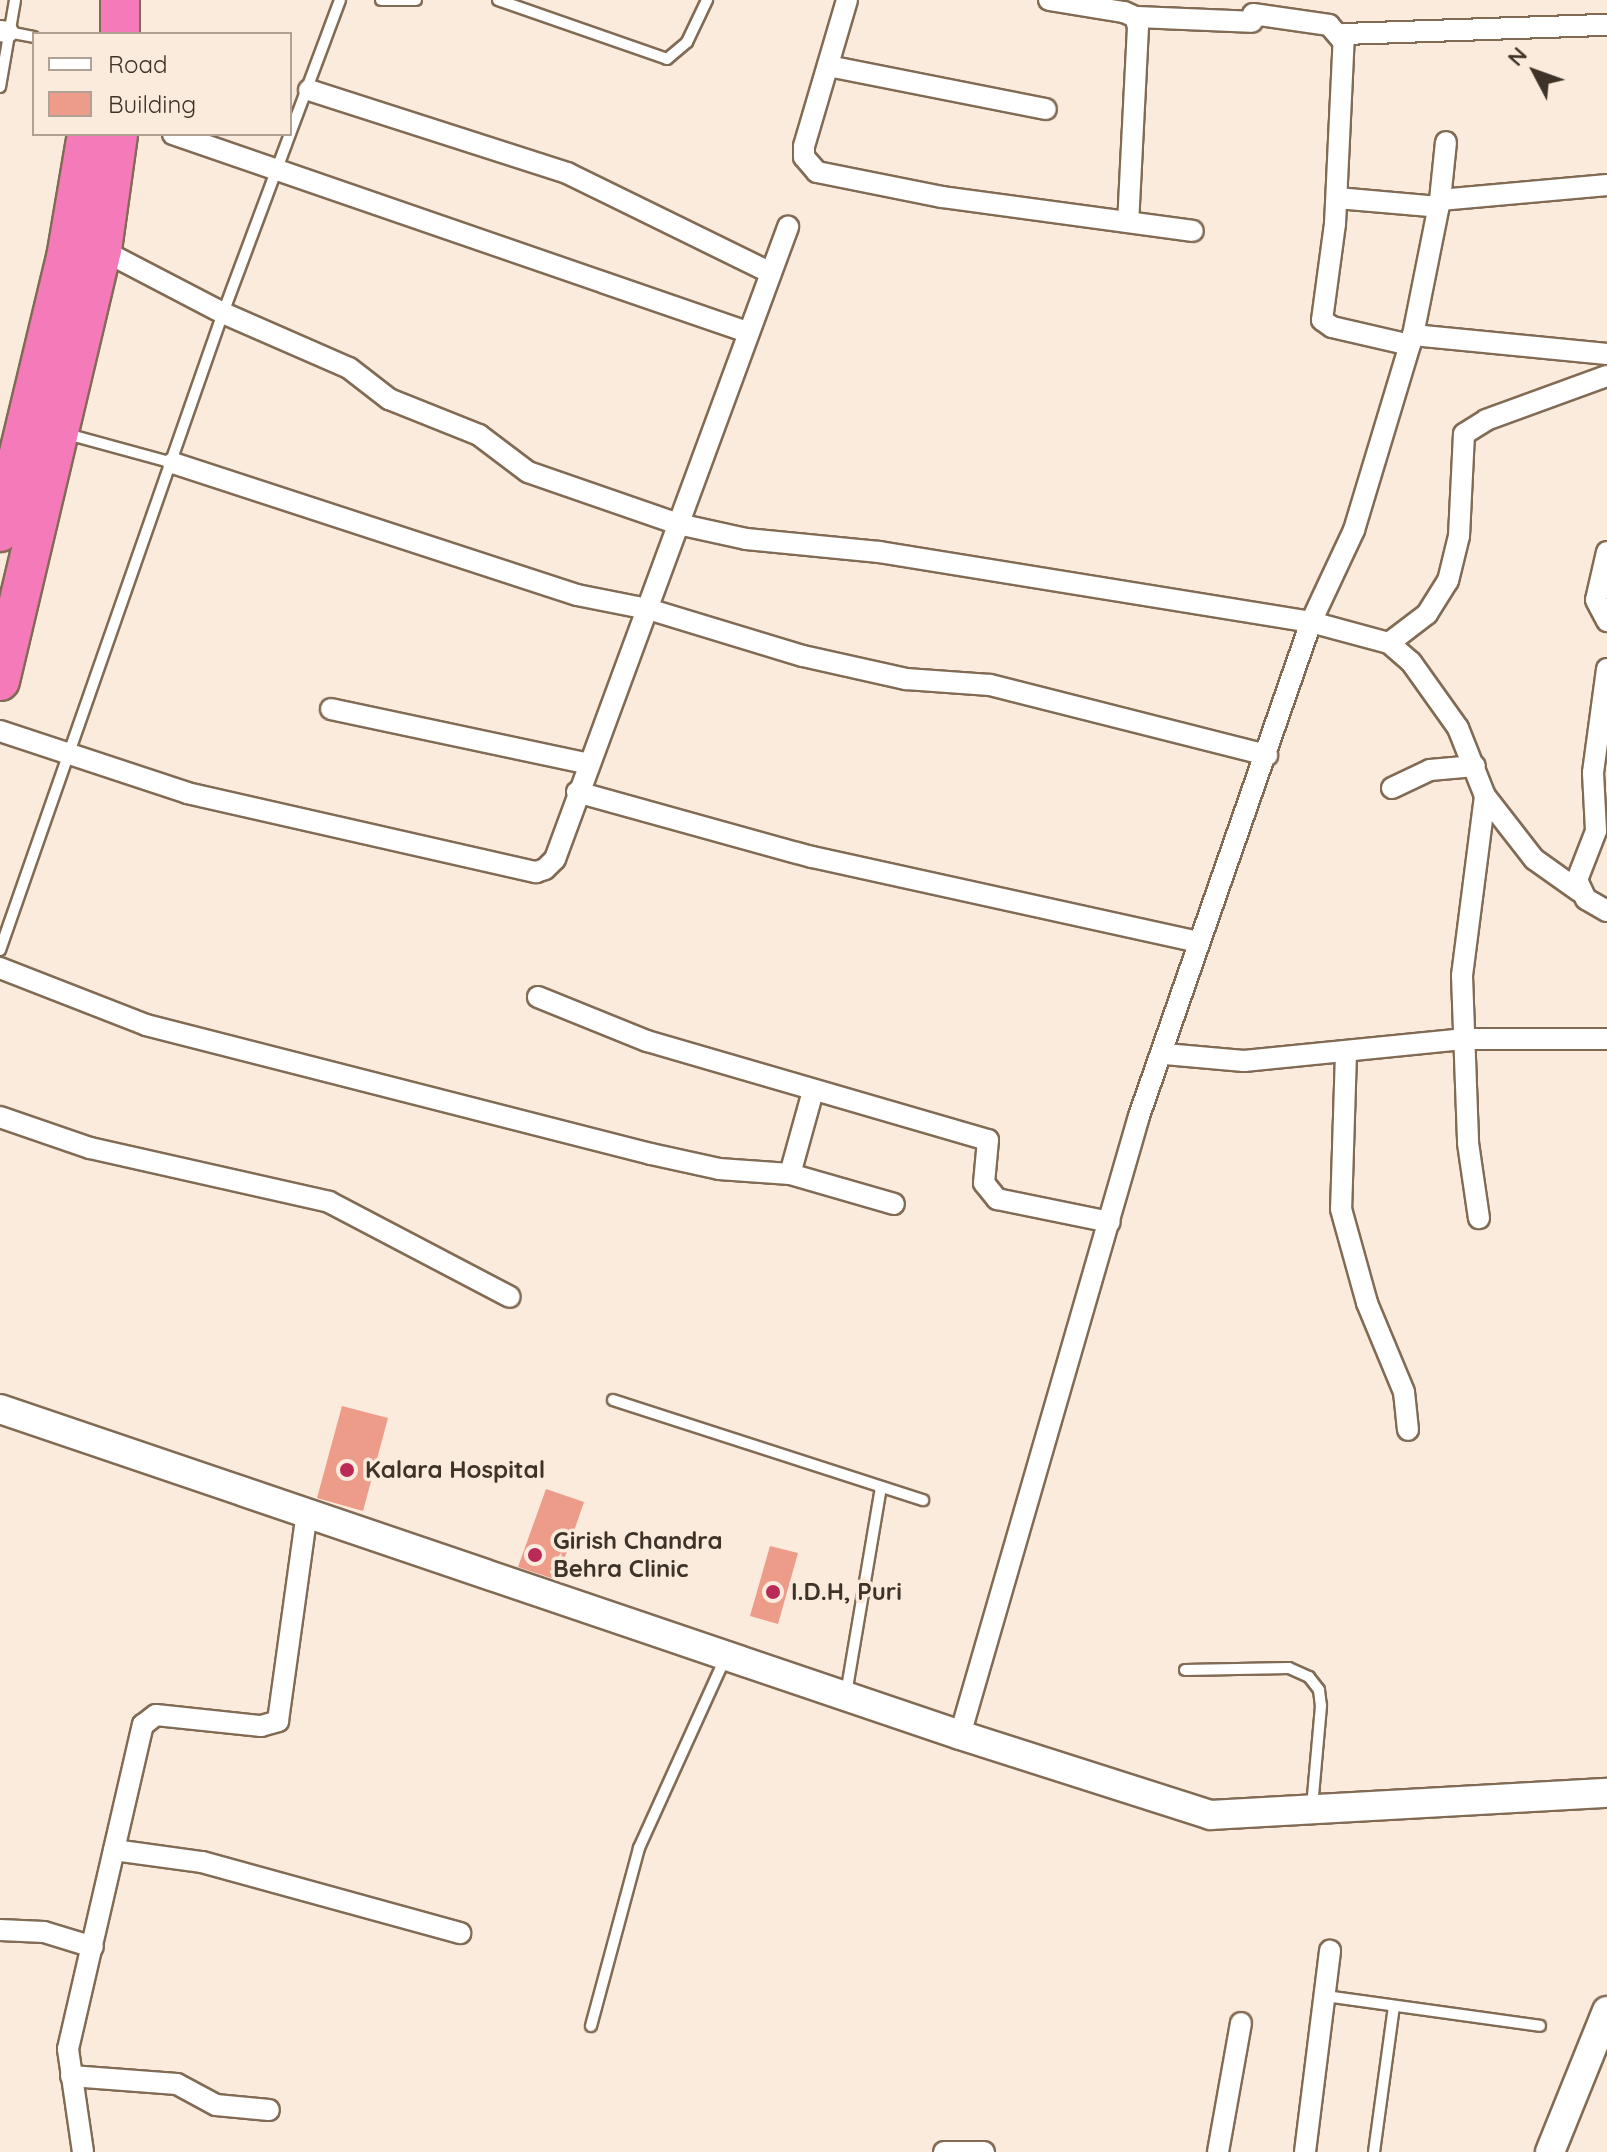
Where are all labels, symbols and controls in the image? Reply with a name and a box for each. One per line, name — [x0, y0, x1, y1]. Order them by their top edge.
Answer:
legend — [32, 32, 292, 136]
north arrow — [1495, 32, 1575, 112]
text: N — [1501, 41, 1533, 72]
text: Road — [108, 49, 168, 79]
text: Building — [108, 89, 196, 119]
place label: Kalara Hospital — [365, 1456, 545, 1484]
marker: Kalara Hospital — [336, 1459, 358, 1481]
place label: Girish Chandra Behra Clinic — [553, 1527, 723, 1583]
marker: Girish Chandra Behra Clinic — [524, 1544, 546, 1566]
place label: I.D.H, Puri — [791, 1578, 902, 1606]
marker: I.D.H, Puri — [762, 1581, 784, 1603]

